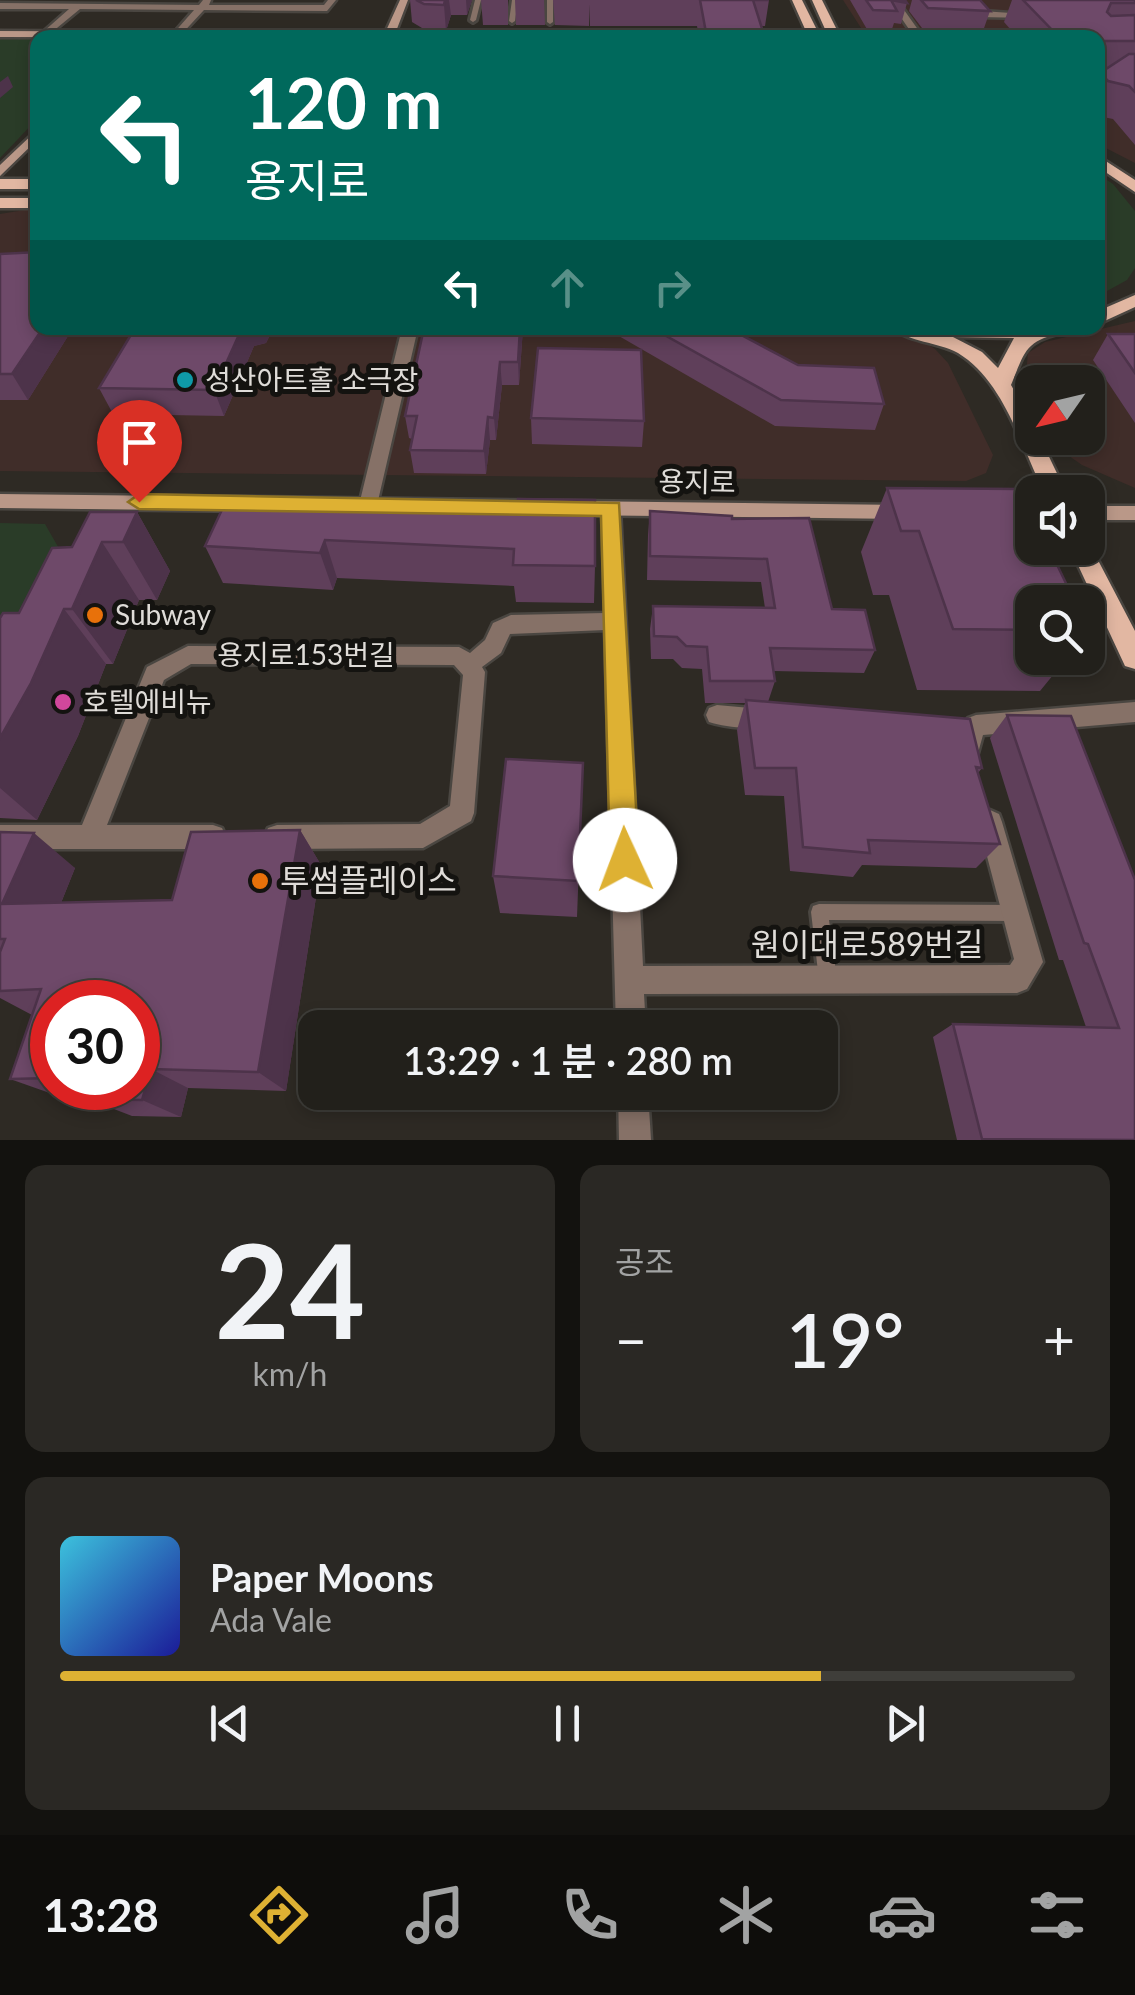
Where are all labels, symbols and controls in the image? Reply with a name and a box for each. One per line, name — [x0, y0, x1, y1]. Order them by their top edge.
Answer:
text: 120 m — [245, 60, 442, 144]
icon: left — [80, 70, 210, 200]
text: 용지로 — [245, 153, 369, 207]
icon: left — [435, 260, 490, 315]
icon: ahead — [540, 260, 595, 315]
icon: right — [645, 260, 700, 315]
place label: 성산아트홀 소극장 — [205, 362, 418, 396]
north arrow — [1015, 365, 1105, 455]
map controls — [1015, 365, 1105, 675]
marker: 성산아트홀 소극장 — [174, 369, 196, 391]
pin — [97, 400, 182, 503]
icon: arrive — [112, 415, 167, 470]
street label: 용지로 — [658, 463, 736, 499]
button: sound — [1015, 475, 1105, 565]
button: search — [1015, 585, 1105, 675]
place label: Subway — [115, 597, 211, 631]
marker: Subway — [84, 604, 106, 626]
street label: 용지로153번길 — [217, 637, 395, 671]
place label: 호텔에비뉴 — [83, 684, 212, 718]
marker: 호텔에비뉴 — [52, 691, 74, 713]
position arrow — [573, 808, 677, 912]
place label: 투썸플레이스 — [280, 860, 457, 899]
marker: 투썸플레이스 — [249, 870, 271, 892]
street label: 원이대로589번길 — [751, 924, 983, 963]
speed limit sign: 30 — [30, 980, 160, 1110]
text: 13:29 · 1 분 · 280 m — [403, 1037, 733, 1083]
text: 24 — [215, 1211, 365, 1367]
text: 공조 — [615, 1242, 674, 1281]
text: 19° — [786, 1294, 904, 1384]
text: − — [615, 1306, 647, 1372]
text: + — [1043, 1306, 1075, 1372]
text: km/h — [253, 1354, 327, 1393]
text: Paper Moons — [210, 1554, 434, 1600]
text: Ada Vale — [210, 1600, 332, 1639]
icon: previous — [202, 1696, 257, 1751]
icon: pause — [540, 1696, 595, 1751]
icon: next — [878, 1696, 933, 1751]
icon: directions — [244, 1880, 314, 1950]
icon: music — [400, 1880, 470, 1950]
icon: phone — [555, 1880, 625, 1950]
icon: climate — [711, 1880, 781, 1950]
icon: car — [867, 1880, 937, 1950]
icon: filters — [1022, 1880, 1092, 1950]
text: 13:28 — [43, 1888, 159, 1942]

